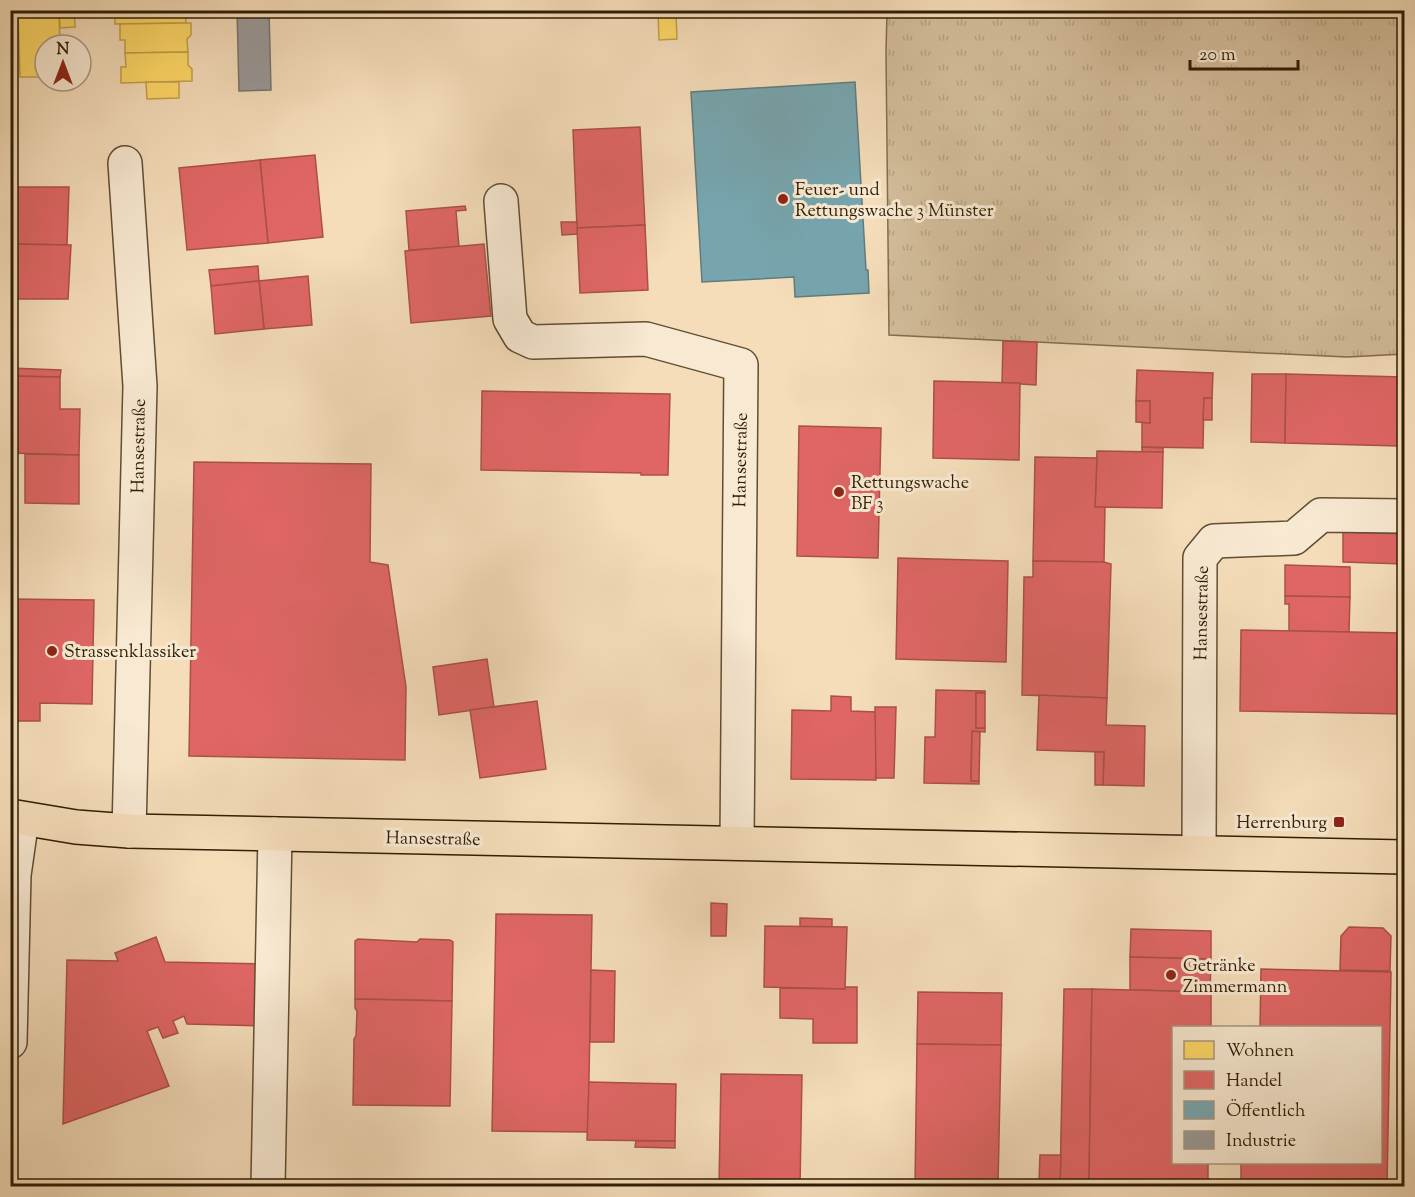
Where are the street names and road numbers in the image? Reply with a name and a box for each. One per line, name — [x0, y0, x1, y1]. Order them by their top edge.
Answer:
street label: Hansestraße — [126, 398, 154, 494]
street label: Hansestraße — [728, 412, 756, 508]
street label: Hansestraße — [1189, 565, 1217, 661]
street label: Hansestraße — [385, 826, 481, 854]

